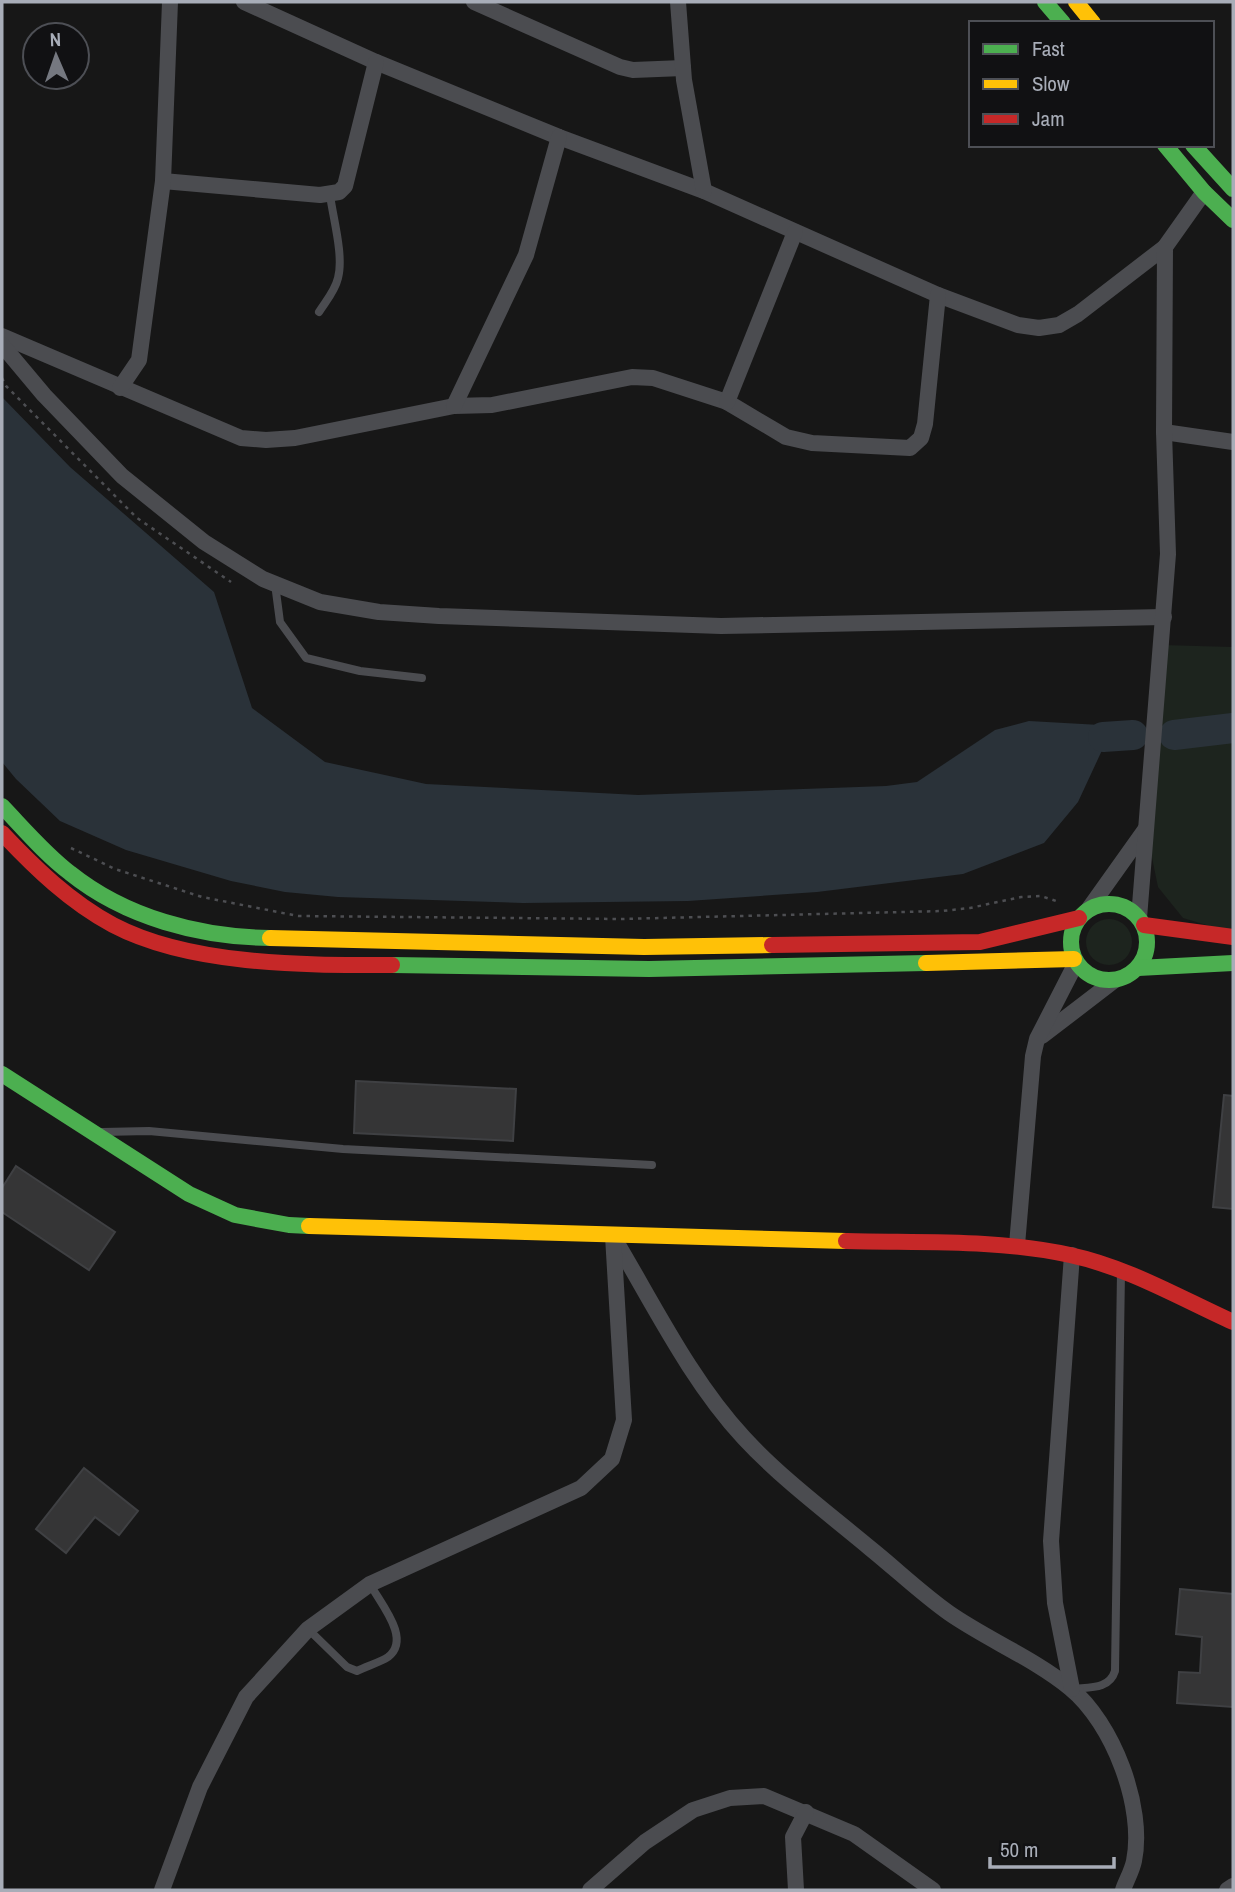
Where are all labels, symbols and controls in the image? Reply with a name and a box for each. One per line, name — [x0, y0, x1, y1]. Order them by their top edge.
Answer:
north arrow — [21, 21, 91, 91]
legend — [969, 21, 1214, 147]
text: N — [49, 26, 61, 52]
text: Fast — [1032, 34, 1065, 63]
text: Slow — [1032, 69, 1070, 98]
text: Jam — [1032, 104, 1065, 133]
scale bar — [990, 1826, 1114, 1870]
text: 50 m — [1000, 1835, 1038, 1864]

